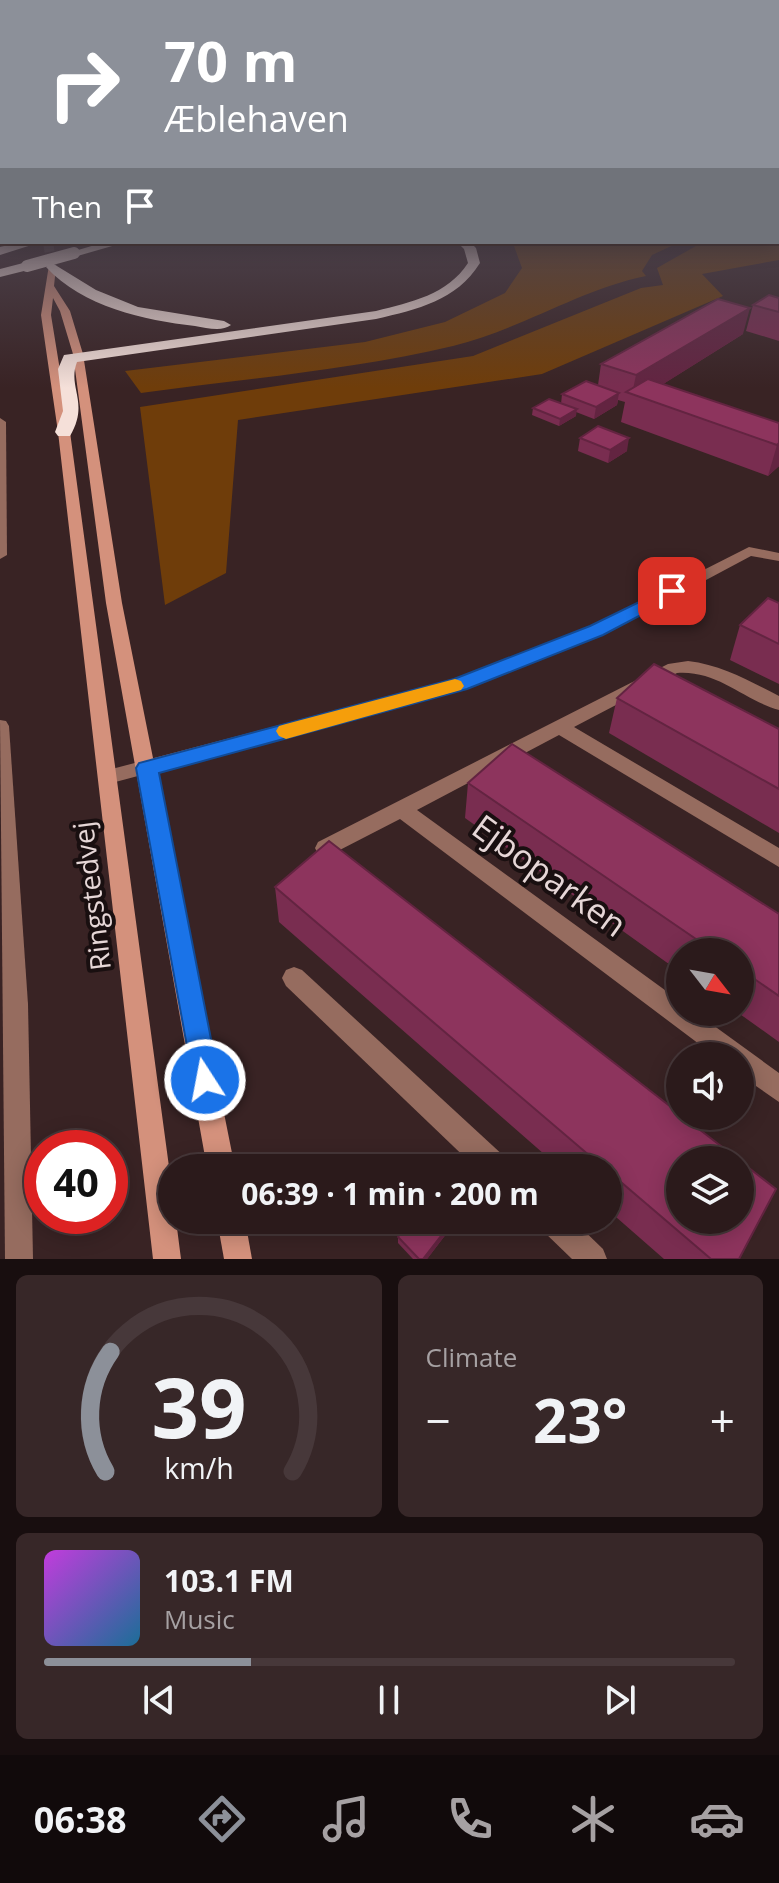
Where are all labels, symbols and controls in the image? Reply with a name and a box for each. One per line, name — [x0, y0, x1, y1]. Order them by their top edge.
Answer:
text: 70 m — [164, 22, 298, 98]
icon: right — [32, 32, 136, 136]
text: Æblehaven — [164, 94, 349, 143]
icon: arrive — [118, 184, 162, 228]
text: Then — [32, 186, 102, 227]
pin — [638, 557, 706, 625]
icon: arrive — [650, 569, 694, 613]
street label: Ejboparken — [464, 803, 636, 947]
street label: Ringstedvej — [63, 819, 119, 973]
north arrow — [666, 938, 754, 1026]
map controls — [666, 938, 754, 1234]
position arrow — [163, 1038, 247, 1122]
button: sound — [666, 1042, 754, 1130]
speed limit sign: 40 — [24, 1130, 128, 1234]
button: layers — [666, 1146, 754, 1234]
text: 06:39 · 1 min · 200 m — [241, 1173, 539, 1214]
text: Climate — [426, 1339, 517, 1375]
text: 39 — [151, 1349, 246, 1462]
text: 23° — [533, 1379, 627, 1461]
text: − — [426, 1390, 451, 1450]
text: + — [710, 1390, 735, 1450]
text: km/h — [164, 1448, 233, 1487]
text: 103.1 FM — [164, 1560, 294, 1601]
text: Music — [164, 1601, 235, 1637]
icon: previous — [137, 1678, 181, 1722]
icon: pause — [367, 1678, 411, 1722]
icon: next — [598, 1678, 642, 1722]
icon: directions — [194, 1791, 250, 1847]
icon: music — [318, 1791, 374, 1847]
icon: phone — [442, 1791, 498, 1847]
icon: climate — [565, 1791, 621, 1847]
icon: car — [689, 1791, 745, 1847]
text: 06:38 — [34, 1795, 126, 1844]

